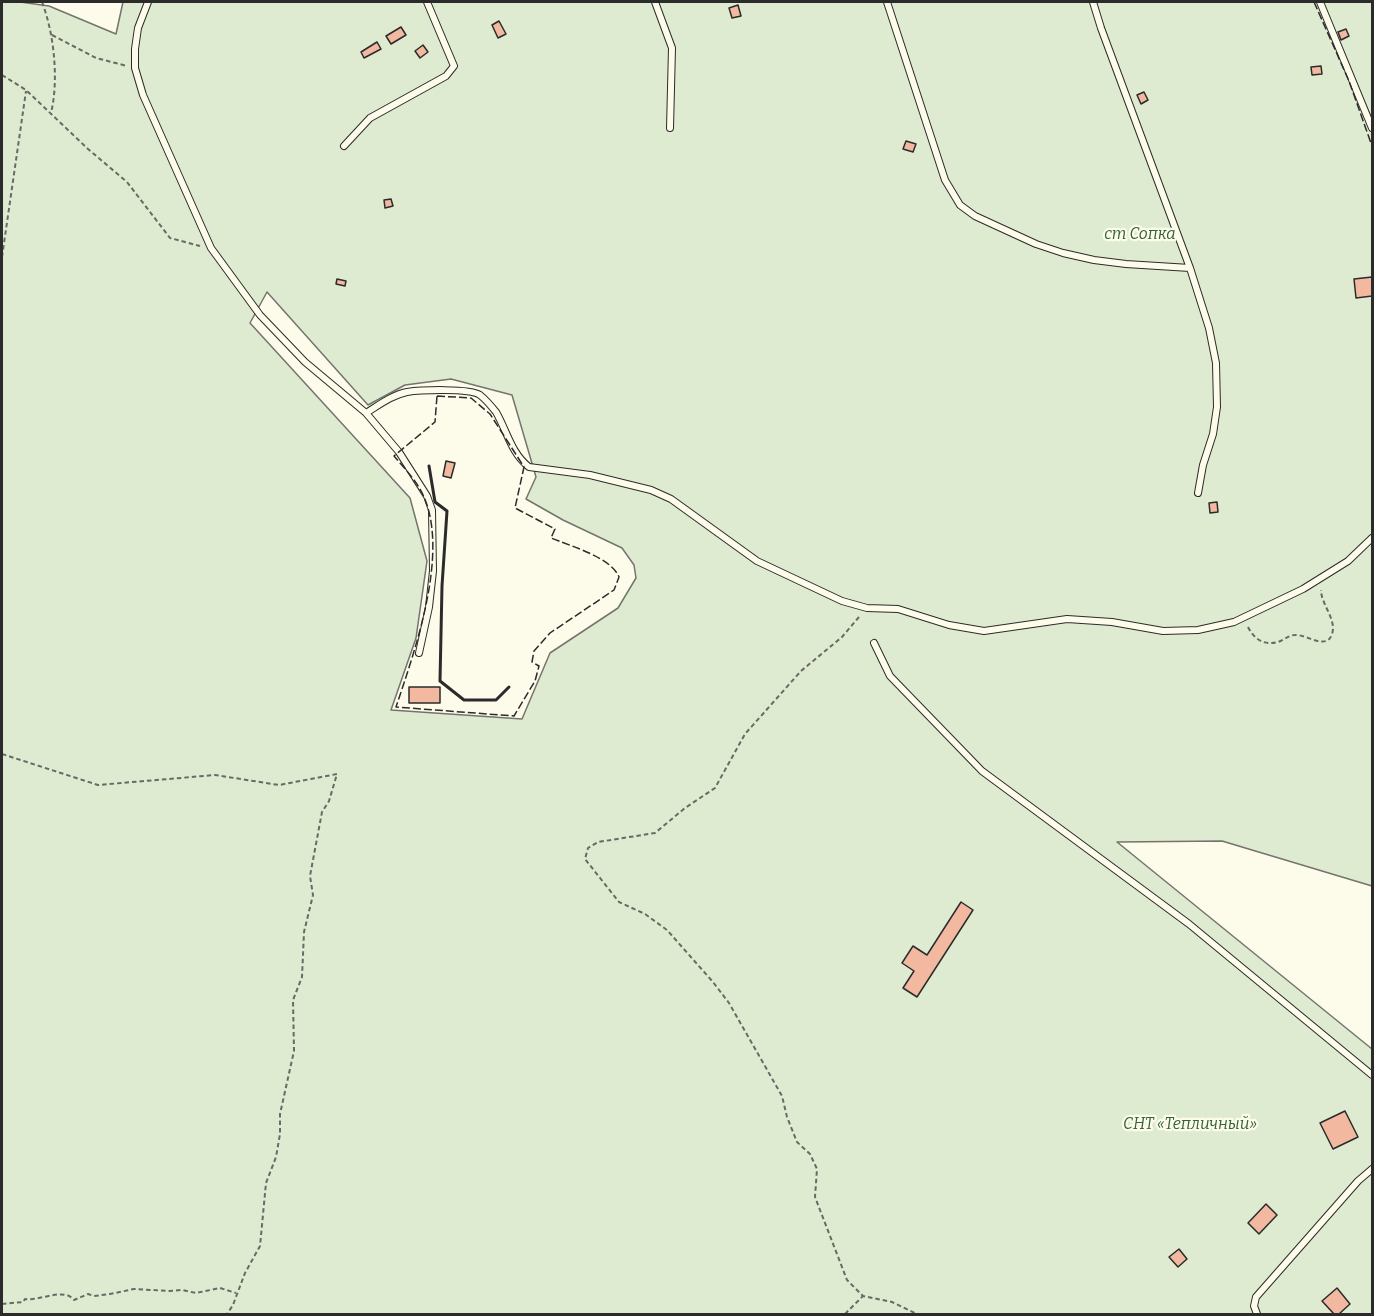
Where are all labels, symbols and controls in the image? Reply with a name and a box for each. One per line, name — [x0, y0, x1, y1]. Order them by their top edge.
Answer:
park label: ст Сопка — [1104, 225, 1176, 245]
park label: СНТ «Тепличный» — [1123, 1115, 1257, 1135]

